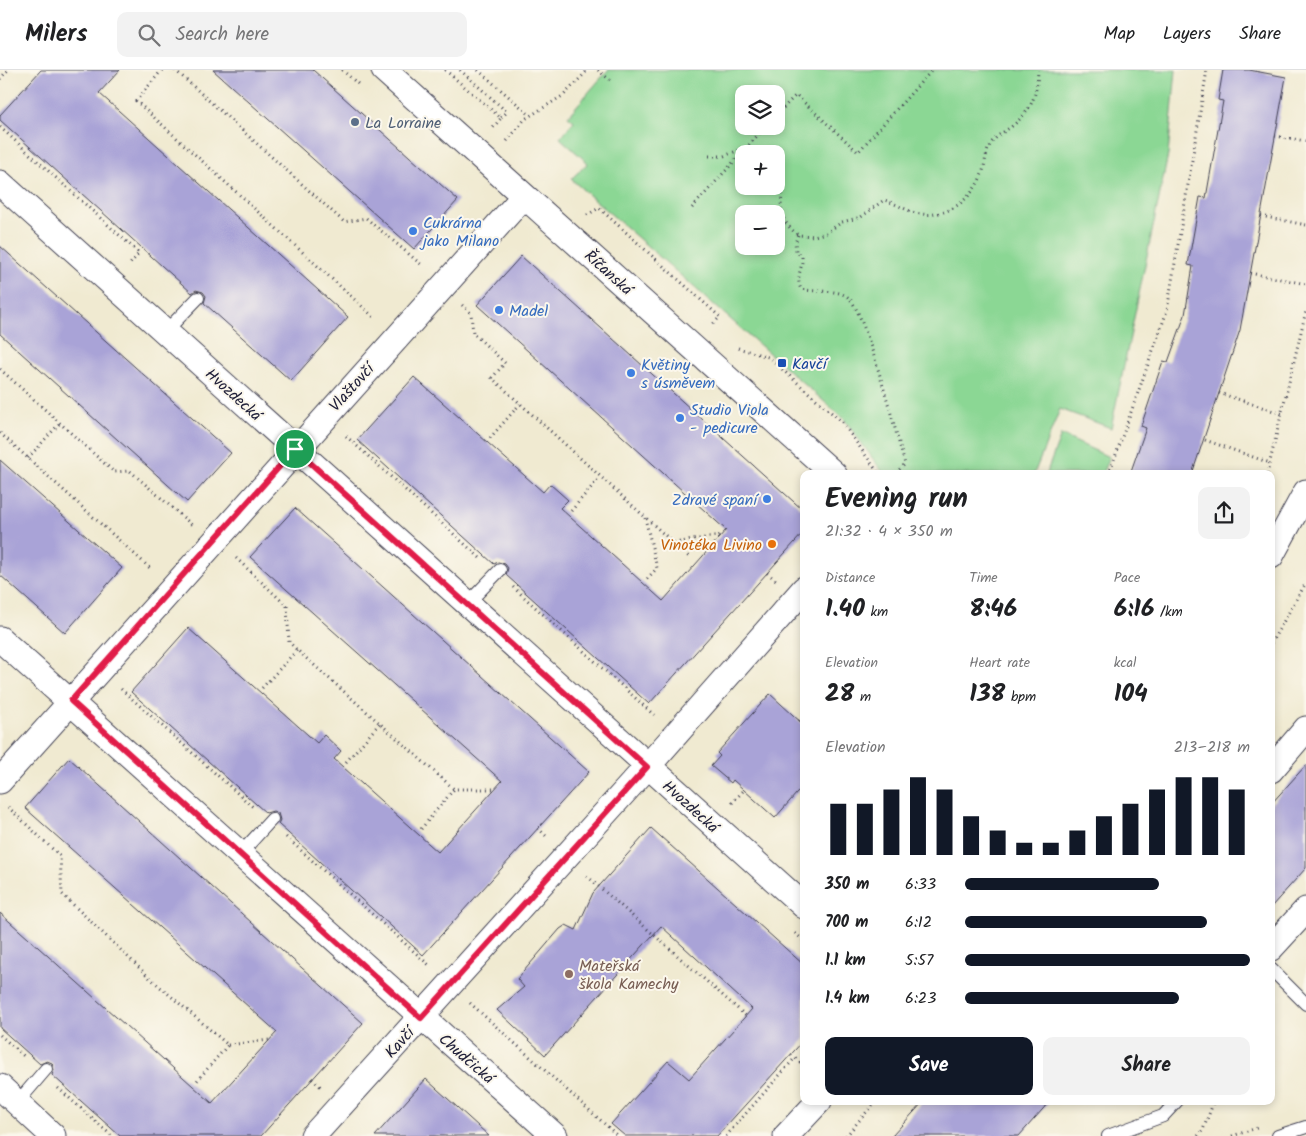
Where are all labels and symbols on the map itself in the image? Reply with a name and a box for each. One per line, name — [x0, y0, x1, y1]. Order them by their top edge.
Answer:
place label: La Lorraine — [365, 111, 441, 136]
marker: La Lorraine — [349, 116, 361, 128]
place label: Cukrárna jako Milano — [419, 211, 499, 254]
marker: Cukrárna jako Milano — [407, 225, 419, 237]
street label: Říčanská — [578, 244, 639, 303]
place label: Madel — [509, 299, 548, 324]
marker: Madel — [493, 304, 505, 316]
place label: Kavčí — [792, 352, 829, 377]
place label: Květiny s úsměvem — [641, 353, 715, 396]
street label: Vlaštovčí — [323, 356, 382, 418]
marker: Kavčí — [776, 357, 788, 369]
street label: Hvozdecká — [199, 363, 268, 428]
marker: Květiny s úsměvem — [625, 367, 637, 379]
place label: Studio Viola - pedicure — [690, 398, 769, 441]
marker: Studio Viola - pedicure — [674, 412, 686, 424]
pin — [274, 428, 316, 470]
place label: Zdravé spaní — [672, 488, 759, 513]
marker: Zdravé spaní — [761, 493, 773, 505]
place label: Vinotéka Livino — [660, 533, 762, 558]
marker: Vinotéka Livino — [766, 538, 778, 550]
street label: Hvozdecká — [656, 775, 725, 840]
place label: Mateřská škola Kamechy — [579, 954, 679, 997]
marker: Mateřská škola Kamechy — [563, 968, 575, 980]
street label: Kavčí — [379, 1020, 422, 1064]
street label: Chudčická — [433, 1028, 501, 1091]

